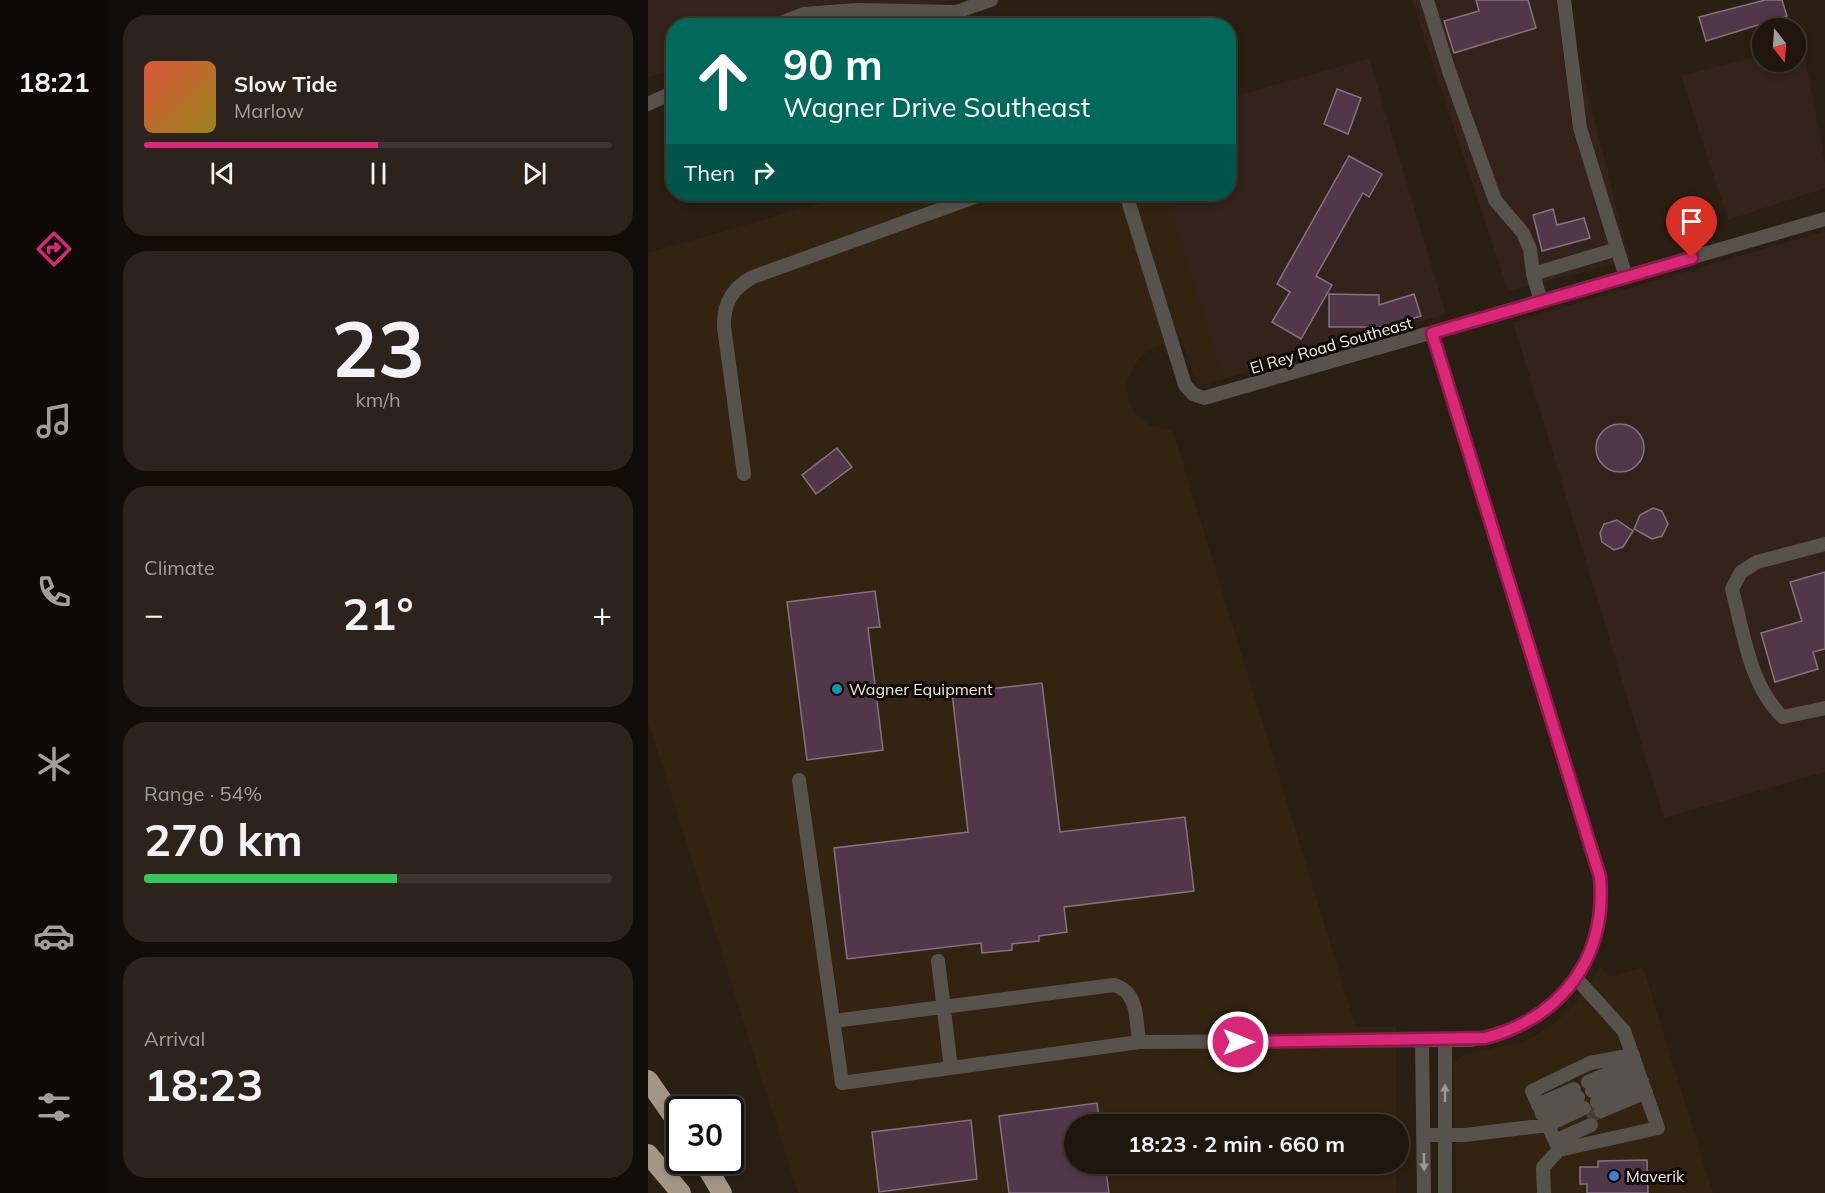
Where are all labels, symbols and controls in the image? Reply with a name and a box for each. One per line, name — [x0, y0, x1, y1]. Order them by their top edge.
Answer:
north arrow — [1752, 18, 1806, 72]
map controls — [1752, 18, 1806, 72]
text: 90 m — [783, 38, 883, 91]
icon: ahead — [684, 42, 762, 120]
text: 18:21 — [18, 65, 90, 99]
text: Slow Tide — [234, 70, 337, 98]
text: Wagner Drive Southeast — [783, 90, 1090, 124]
text: Marlow — [234, 98, 304, 123]
icon: right — [747, 156, 780, 189]
icon: previous — [206, 157, 239, 190]
icon: pause — [362, 157, 395, 190]
icon: next — [518, 157, 551, 190]
text: Then — [684, 159, 735, 187]
pin — [1666, 196, 1717, 258]
icon: arrive — [1675, 205, 1708, 238]
icon: directions — [33, 228, 75, 270]
text: 23 — [331, 299, 425, 397]
street label: El Rey Road Southeast — [1247, 312, 1415, 378]
text: km/h — [355, 387, 401, 412]
icon: music — [33, 400, 75, 442]
text: Climate — [144, 555, 215, 580]
icon: phone — [33, 571, 75, 613]
text: 21° — [342, 585, 414, 641]
text: − — [144, 593, 164, 634]
text: + — [592, 593, 612, 634]
place label: Wagner Equipment — [849, 679, 993, 699]
marker: Wagner Equipment — [830, 682, 844, 696]
icon: climate — [33, 743, 75, 785]
text: Range · 54% — [144, 781, 262, 806]
text: 270 km — [144, 811, 303, 867]
icon: car — [33, 915, 75, 957]
position arrow — [1206, 1010, 1270, 1074]
text: Arrival — [144, 1026, 205, 1051]
text: 18:23 — [144, 1056, 263, 1112]
one-way arrow — [1440, 1083, 1450, 1102]
icon: filters — [33, 1086, 75, 1128]
speed limit sign: 30 — [666, 1096, 744, 1174]
text: 18:23 · 2 min · 660 m — [1128, 1130, 1345, 1158]
one-way arrow — [1419, 1153, 1429, 1172]
place label: Maverik — [1626, 1166, 1685, 1186]
marker: Maverik — [1607, 1169, 1621, 1183]

